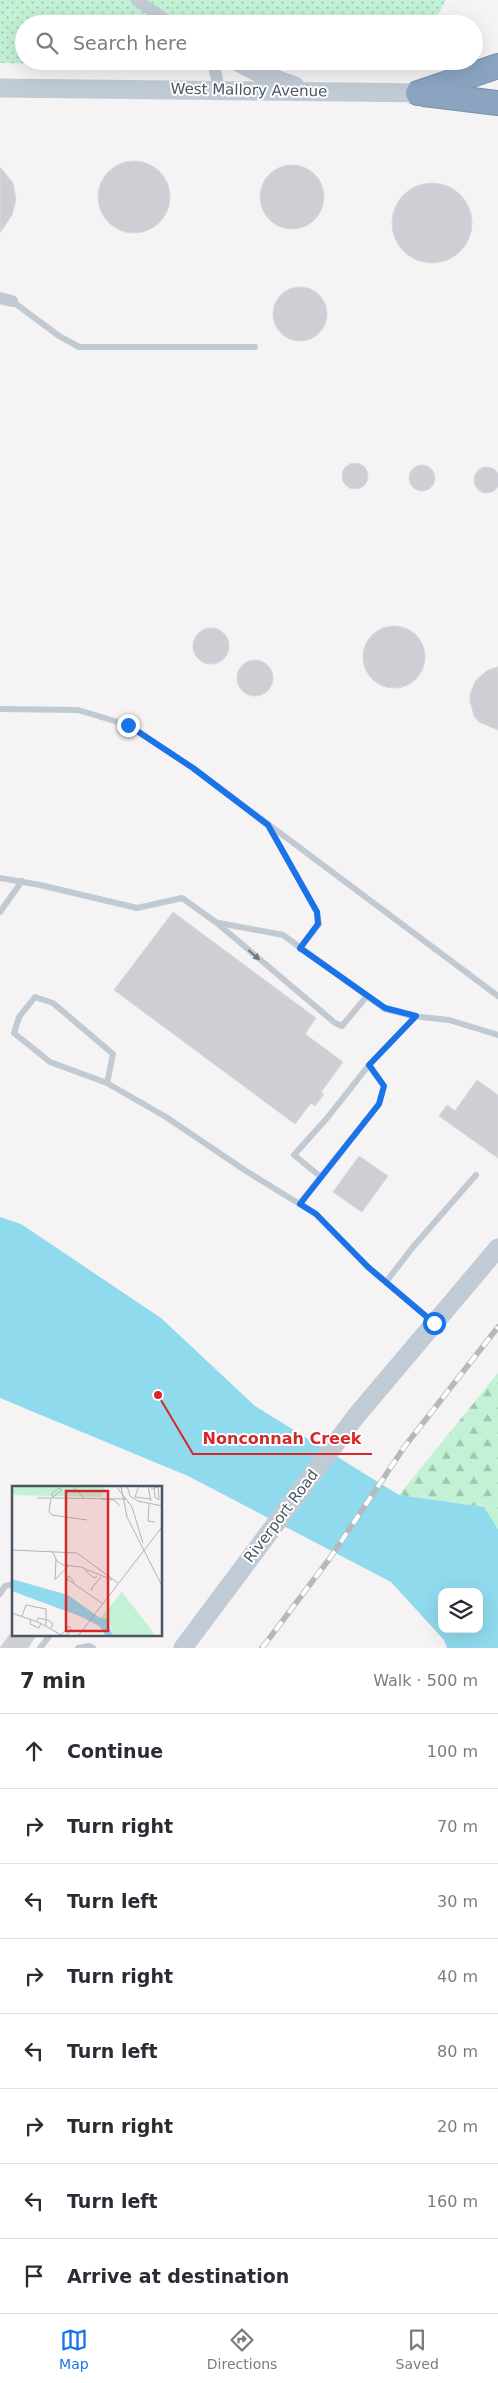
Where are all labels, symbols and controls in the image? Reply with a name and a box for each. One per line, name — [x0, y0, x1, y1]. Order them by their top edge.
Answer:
search box — [15, 15, 483, 70]
icon: search — [33, 29, 61, 57]
text: Search here — [73, 32, 187, 54]
street label: West Mallory Avenue — [170, 80, 328, 100]
route end — [117, 714, 140, 737]
one-way arrow — [248, 949, 261, 960]
route start — [423, 1312, 446, 1335]
callout: Nonconnah Creek — [193, 1423, 372, 1454]
text: Nonconnah Creek — [203, 1429, 362, 1448]
street label: Riverport Road — [240, 1466, 322, 1566]
inset map — [12, 1486, 162, 1636]
map controls — [438, 1588, 483, 1633]
button: layers — [438, 1588, 483, 1633]
text: 7 min — [20, 1669, 86, 1693]
text: Walk · 500 m — [373, 1671, 478, 1690]
icon: ahead — [20, 1737, 48, 1765]
text: Continue — [67, 1740, 163, 1762]
text: 100 m — [427, 1742, 478, 1761]
icon: right — [20, 1812, 48, 1840]
text: Turn right — [67, 1815, 173, 1837]
text: 70 m — [437, 1817, 478, 1836]
icon: left — [20, 1887, 48, 1915]
text: Turn left — [67, 1890, 158, 1912]
text: 30 m — [437, 1892, 478, 1911]
icon: right — [20, 1962, 48, 1990]
text: Turn right — [67, 1965, 173, 1987]
text: 40 m — [437, 1967, 478, 1986]
icon: left — [20, 2037, 48, 2065]
text: Turn left — [67, 2040, 158, 2062]
text: 80 m — [437, 2042, 478, 2061]
icon: right — [20, 2112, 48, 2140]
text: Turn right — [67, 2115, 173, 2137]
text: 20 m — [437, 2117, 478, 2136]
icon: left — [20, 2187, 48, 2215]
text: Turn left — [67, 2190, 158, 2212]
text: 160 m — [427, 2192, 478, 2211]
icon: arrive — [20, 2262, 48, 2290]
text: Arrive at destination — [67, 2265, 289, 2287]
tab: Map — [59, 2326, 89, 2372]
tab: Directions — [207, 2326, 277, 2372]
tab: Saved — [396, 2326, 439, 2372]

